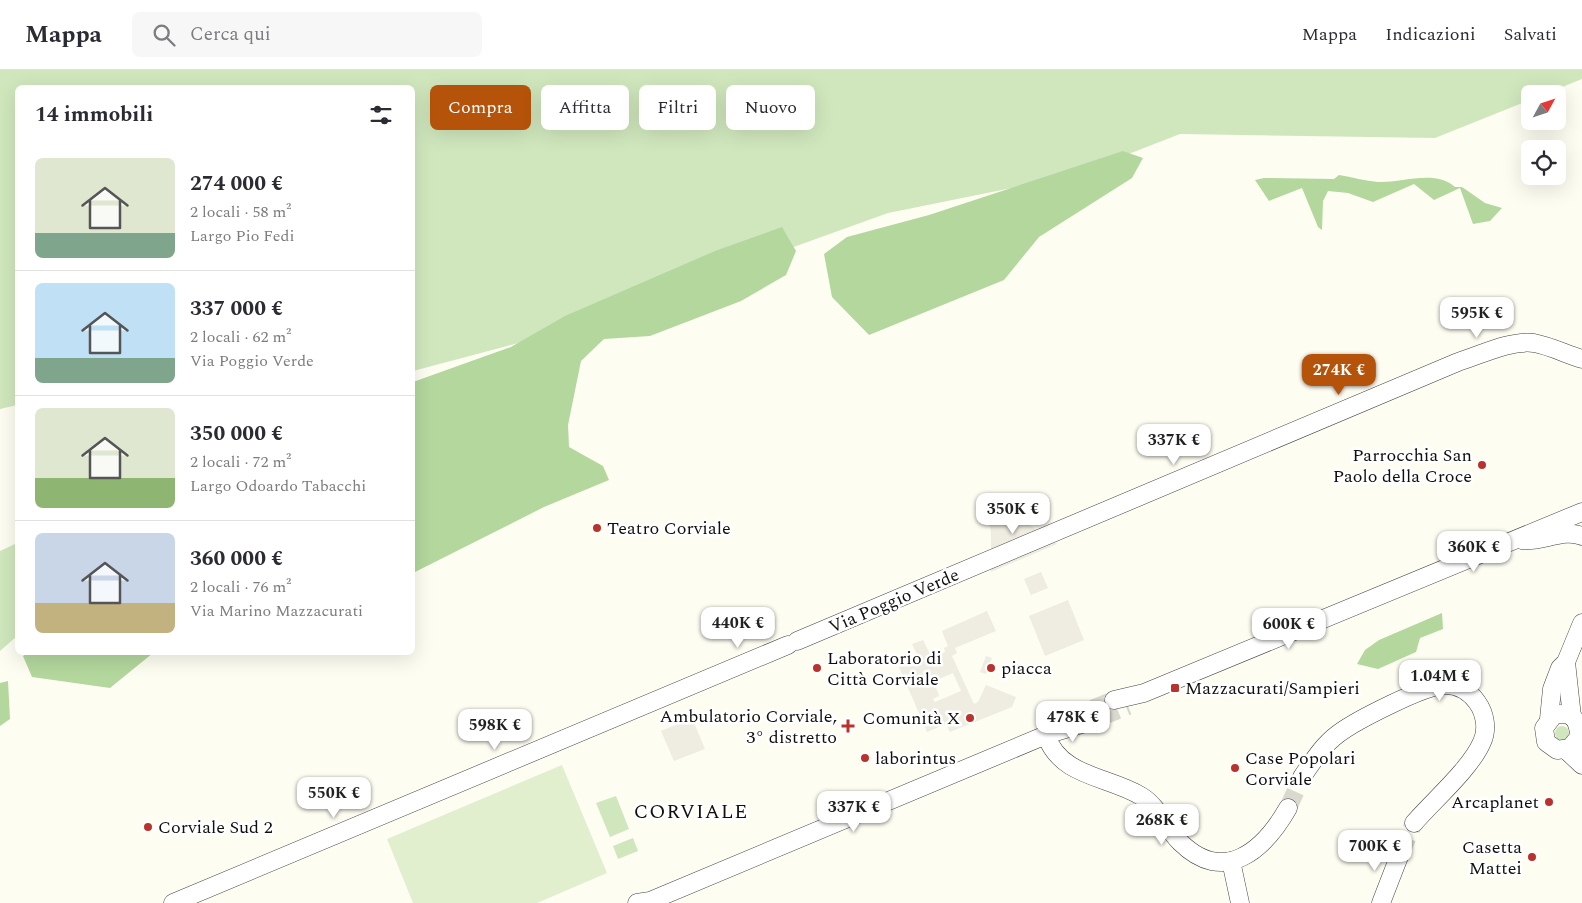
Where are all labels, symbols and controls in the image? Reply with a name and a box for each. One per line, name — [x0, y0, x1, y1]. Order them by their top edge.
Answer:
search box — [132, 12, 482, 57]
text: Mappa — [25, 17, 102, 53]
text: Cerca qui — [190, 20, 271, 49]
icon: search — [150, 21, 178, 49]
text: Mappa — [1302, 21, 1357, 48]
text: Indicazioni — [1385, 21, 1476, 48]
text: Salvati — [1504, 21, 1557, 48]
chip: Compra — [430, 85, 531, 130]
chip: Affitta — [541, 85, 629, 130]
chip: Filtri — [639, 85, 716, 130]
chip: Nuovo — [726, 85, 815, 130]
north arrow — [1521, 85, 1566, 130]
map controls — [1521, 85, 1566, 185]
text: 14 immobili — [35, 99, 153, 131]
icon: filters — [367, 101, 395, 129]
button: locate — [1521, 140, 1566, 185]
text: 274 000 € — [190, 168, 283, 200]
icon: home — [75, 178, 135, 238]
text: 2 locali · 58 m² — [190, 200, 291, 224]
text: Largo Pio Fedi — [190, 224, 294, 248]
text: 337 000 € — [190, 293, 283, 325]
pin: 595K € — [1436, 296, 1518, 339]
text: 595K € — [1451, 301, 1503, 325]
icon: home — [75, 303, 135, 363]
text: 2 locali · 62 m² — [190, 325, 291, 349]
text: Via Poggio Verde — [190, 349, 314, 373]
pin: 274K € — [1298, 354, 1380, 396]
text: 274K € — [1313, 358, 1365, 382]
text: 350 000 € — [190, 418, 283, 450]
pin: 337K € — [1133, 424, 1215, 466]
icon: home — [75, 428, 135, 488]
text: 337K € — [1148, 428, 1200, 452]
place label: Parrocchia San Paolo della Croce — [1333, 442, 1472, 490]
text: 2 locali · 72 m² — [190, 450, 291, 474]
marker: Parrocchia San Paolo della Croce — [1476, 459, 1488, 471]
text: Largo Odoardo Tabacchi — [190, 474, 366, 498]
pin: 350K € — [972, 492, 1054, 535]
text: 350K € — [987, 497, 1039, 521]
place label: Teatro Corviale — [607, 515, 731, 542]
marker: Teatro Corviale — [591, 522, 603, 534]
pin: 360K € — [1433, 530, 1515, 573]
text: 360K € — [1448, 535, 1500, 559]
text: 360 000 € — [190, 543, 283, 575]
icon: home — [75, 553, 135, 613]
street label: Via Poggio Verde — [825, 561, 963, 641]
text: 2 locali · 76 m² — [190, 575, 291, 599]
text: Via Marino Mazzacurati — [190, 599, 363, 623]
pin: 440K € — [697, 606, 779, 649]
pin: 600K € — [1248, 608, 1330, 650]
text: 440K € — [712, 611, 764, 635]
text: 600K € — [1263, 612, 1315, 636]
place label: Laboratorio di Città Corviale — [827, 645, 942, 693]
place label: piacca — [1001, 655, 1052, 682]
pin: 1.04M € — [1394, 660, 1486, 702]
marker: Laboratorio di Città Corviale — [811, 662, 823, 674]
marker: piacca — [985, 662, 997, 674]
text: 1.04M € — [1410, 664, 1470, 688]
place label: Mazzacurati/Sampieri — [1185, 675, 1360, 702]
marker: Mazzacurati/Sampieri — [1169, 682, 1181, 694]
pin: 478K € — [1032, 700, 1114, 743]
place label: Ambulatorio Corviale, 3° distretto — [659, 703, 837, 751]
place label: Comunità X — [863, 705, 960, 732]
text: 478K € — [1047, 705, 1099, 729]
pin: 598K € — [454, 708, 536, 751]
marker: Comunità X — [964, 712, 976, 724]
text: 598K € — [469, 713, 521, 737]
marker: Ambulatorio Corviale, 3° distretto — [841, 719, 855, 733]
place label: laborintus — [875, 745, 956, 772]
place label: Case Popolari Corviale — [1245, 745, 1356, 793]
marker: laborintus — [859, 752, 871, 764]
marker: Case Popolari Corviale — [1229, 762, 1241, 774]
pin: 550K € — [293, 776, 375, 819]
text: 550K € — [308, 781, 360, 805]
place label: Arcaplanet — [1451, 789, 1539, 816]
pin: 337K € — [813, 790, 895, 833]
text: 337K € — [828, 795, 880, 819]
marker: Arcaplanet — [1543, 796, 1555, 808]
district label: CORVIALE — [634, 797, 748, 827]
pin: 268K € — [1121, 804, 1203, 846]
text: 268K € — [1136, 808, 1188, 832]
place label: Corviale Sud 2 — [158, 814, 273, 841]
marker: Corviale Sud 2 — [142, 821, 154, 833]
pin: 700K € — [1334, 830, 1416, 872]
text: 700K € — [1349, 834, 1401, 858]
place label: Casetta Mattei — [1462, 834, 1522, 882]
marker: Casetta Mattei — [1526, 851, 1538, 863]

